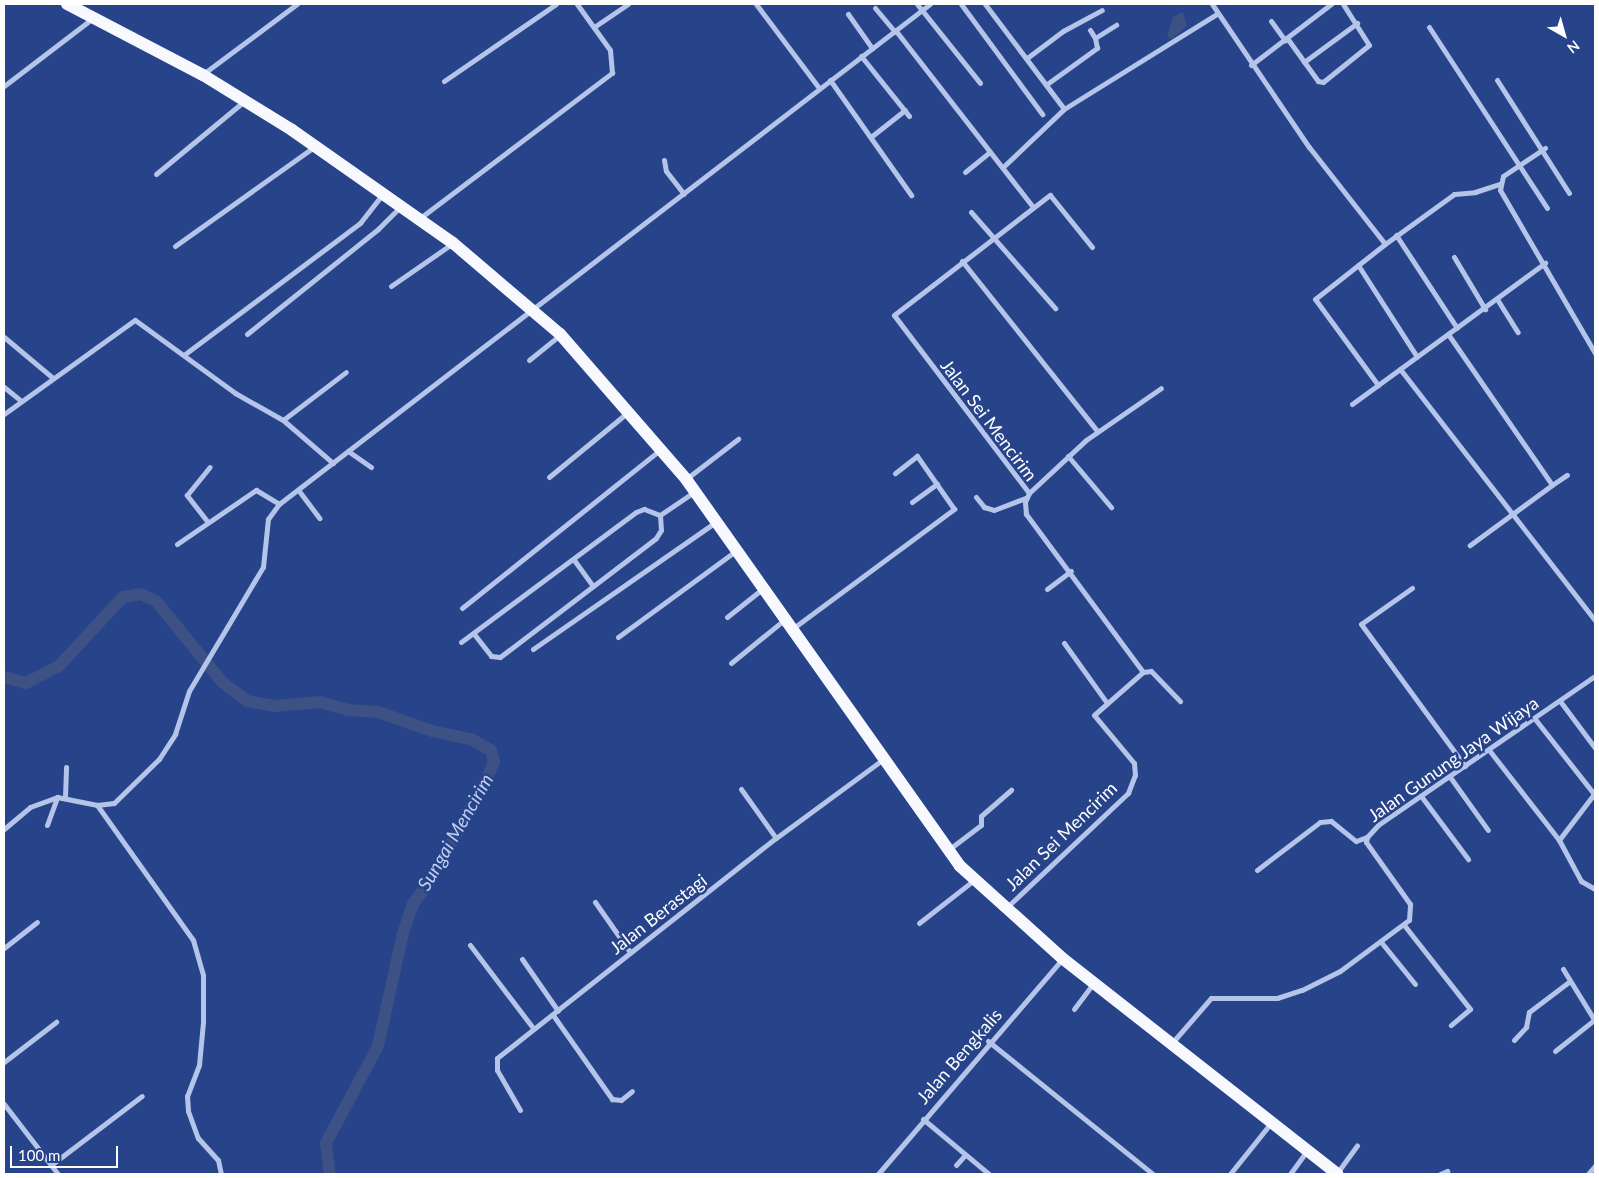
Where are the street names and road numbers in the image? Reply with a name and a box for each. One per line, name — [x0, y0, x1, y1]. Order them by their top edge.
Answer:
street label: Jalan Sei Mencirim — [936, 355, 1042, 485]
street label: Jalan Gunung Jaya Wijaya — [1363, 692, 1543, 826]
street label: Jalan Sei Mencirim — [1001, 777, 1121, 895]
street label: Jalan Berastagi — [605, 869, 711, 959]
street label: Jalan Bengkalis — [912, 1004, 1006, 1108]

